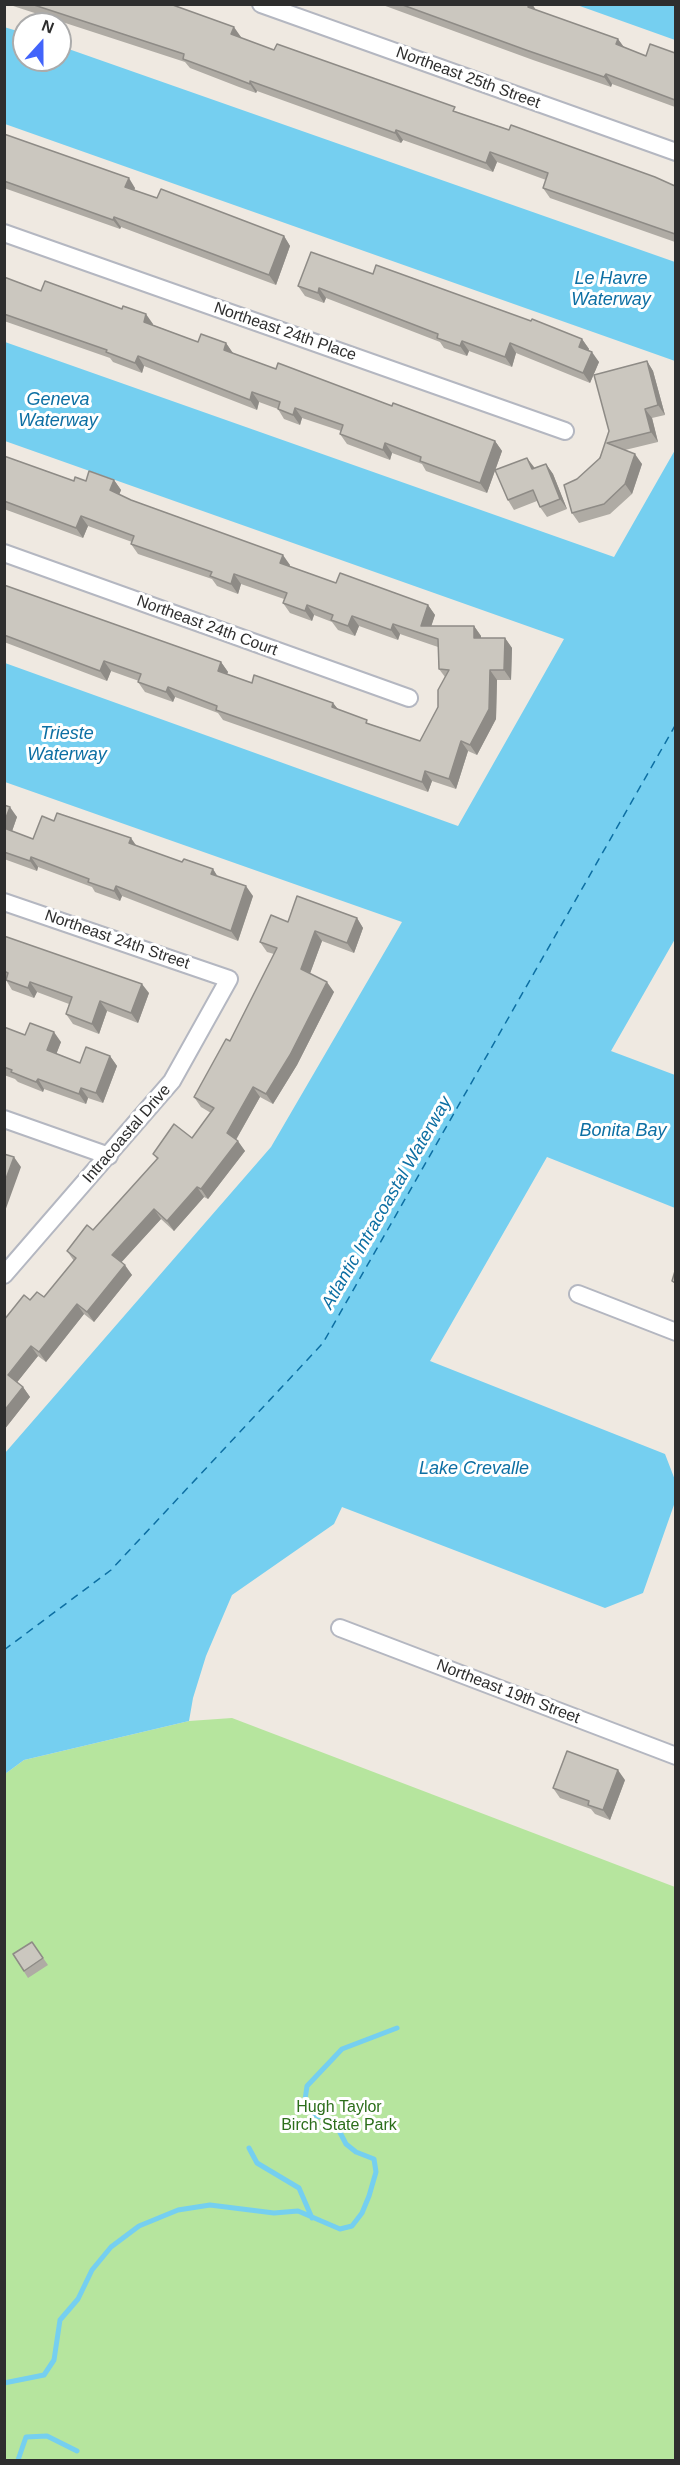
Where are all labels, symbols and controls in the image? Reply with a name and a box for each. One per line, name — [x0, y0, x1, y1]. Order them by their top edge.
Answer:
north arrow — [12, 12, 72, 72]
text: N — [39, 17, 56, 37]
street label: Northeast 25th Street — [393, 43, 543, 113]
water label: Le Havre Waterway — [571, 268, 651, 310]
street label: Northeast 24th Place — [211, 299, 359, 365]
water label: Geneva Waterway — [18, 389, 98, 432]
street label: Northeast 24th Court — [134, 592, 280, 660]
water label: Trieste Waterway — [27, 723, 107, 766]
street label: Northeast 24th Street — [42, 906, 192, 974]
street label: Intracoastal Drive — [79, 1081, 175, 1187]
water label: Atlantic Intracoastal Waterway — [317, 1093, 457, 1313]
water label: Bonita Bay — [579, 1120, 667, 1142]
water label: Lake Crevalle — [419, 1458, 529, 1480]
street label: Northeast 19th Street — [434, 1656, 582, 1728]
park label: Hugh Taylor Birch State Park — [281, 2098, 397, 2136]

